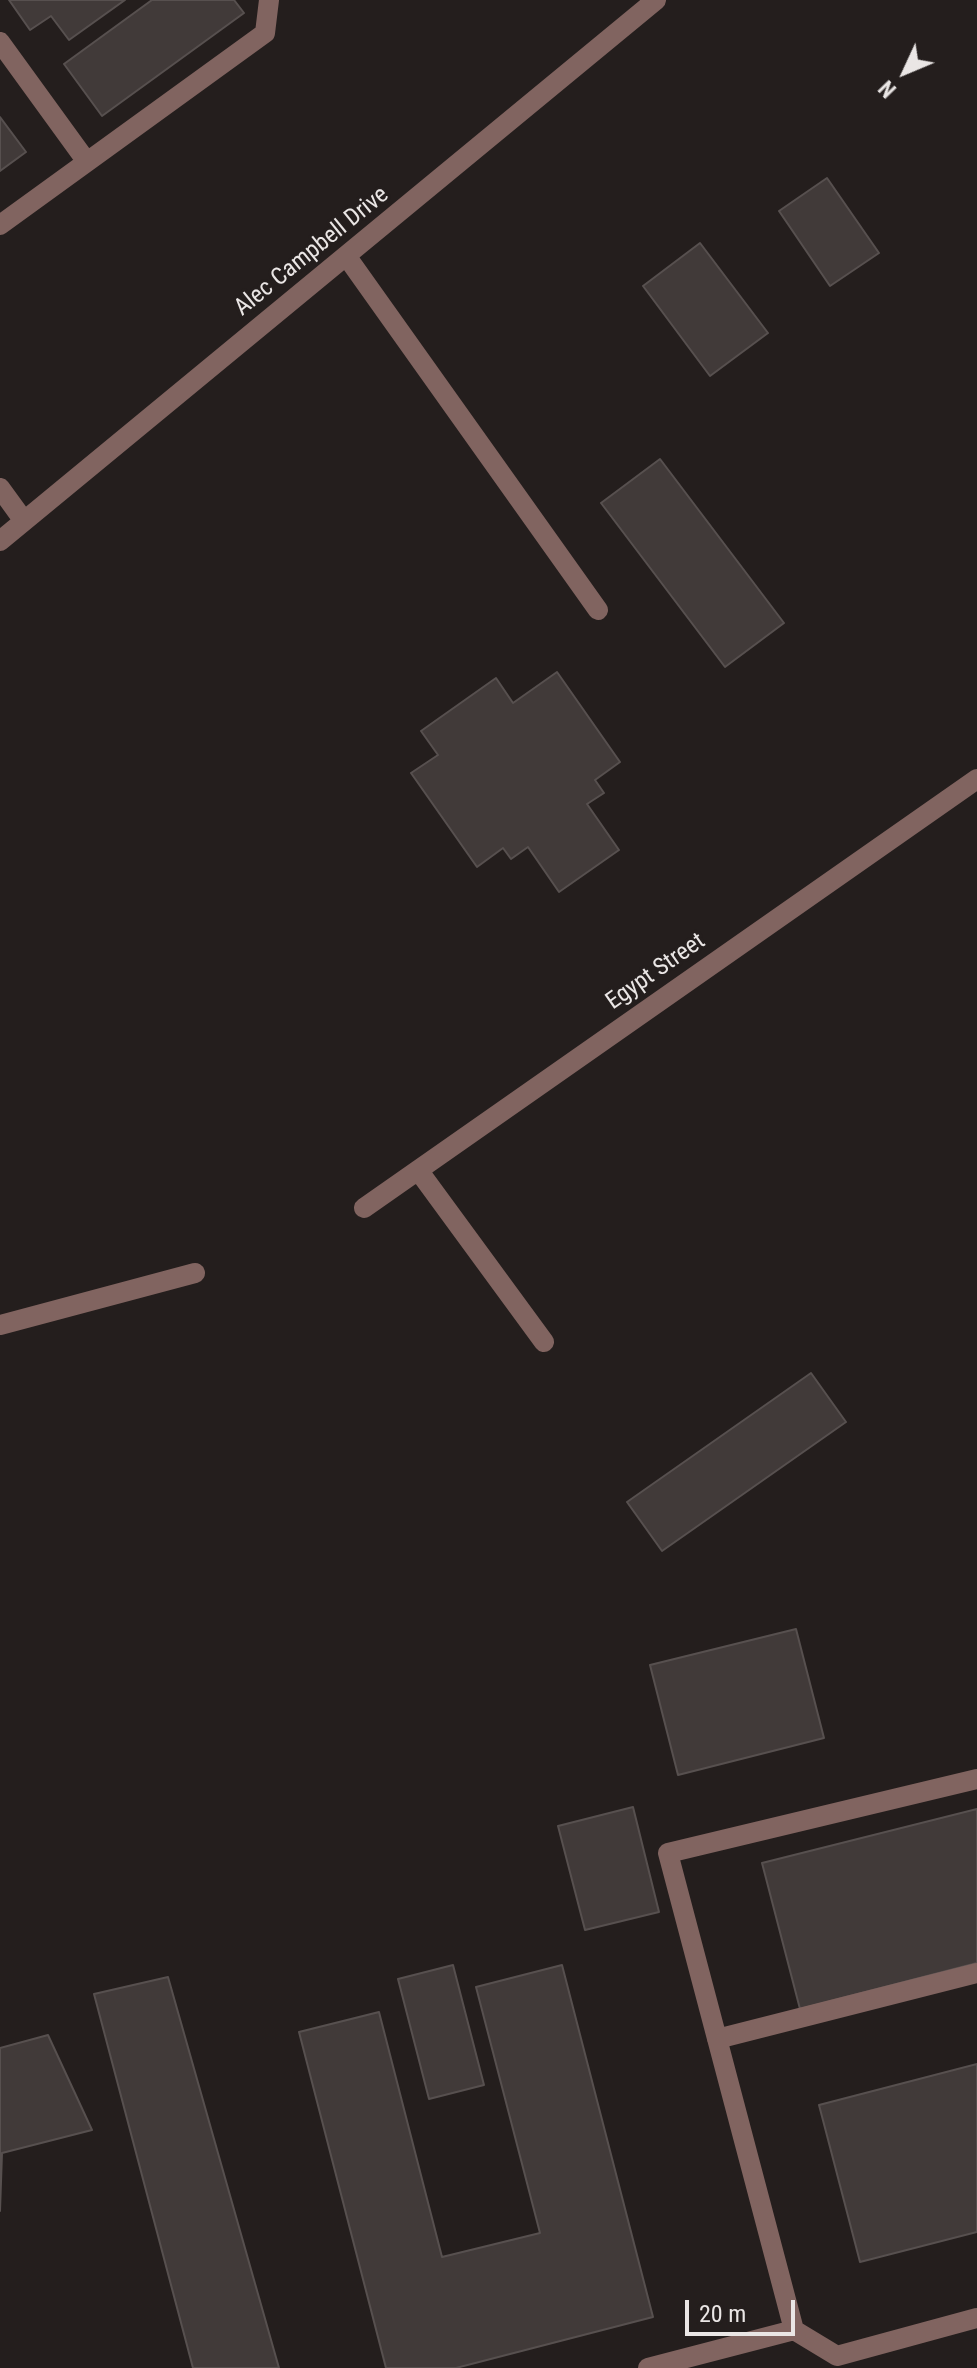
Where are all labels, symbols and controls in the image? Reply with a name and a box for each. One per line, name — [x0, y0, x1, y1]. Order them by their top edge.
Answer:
north arrow — [865, 32, 945, 112]
text: N — [874, 75, 901, 103]
street label: Alec Campbell Drive — [229, 181, 395, 323]
street label: Egypt Street — [601, 927, 711, 1017]
scale bar — [689, 2284, 799, 2334]
text: 20 m — [699, 2300, 746, 2328]

